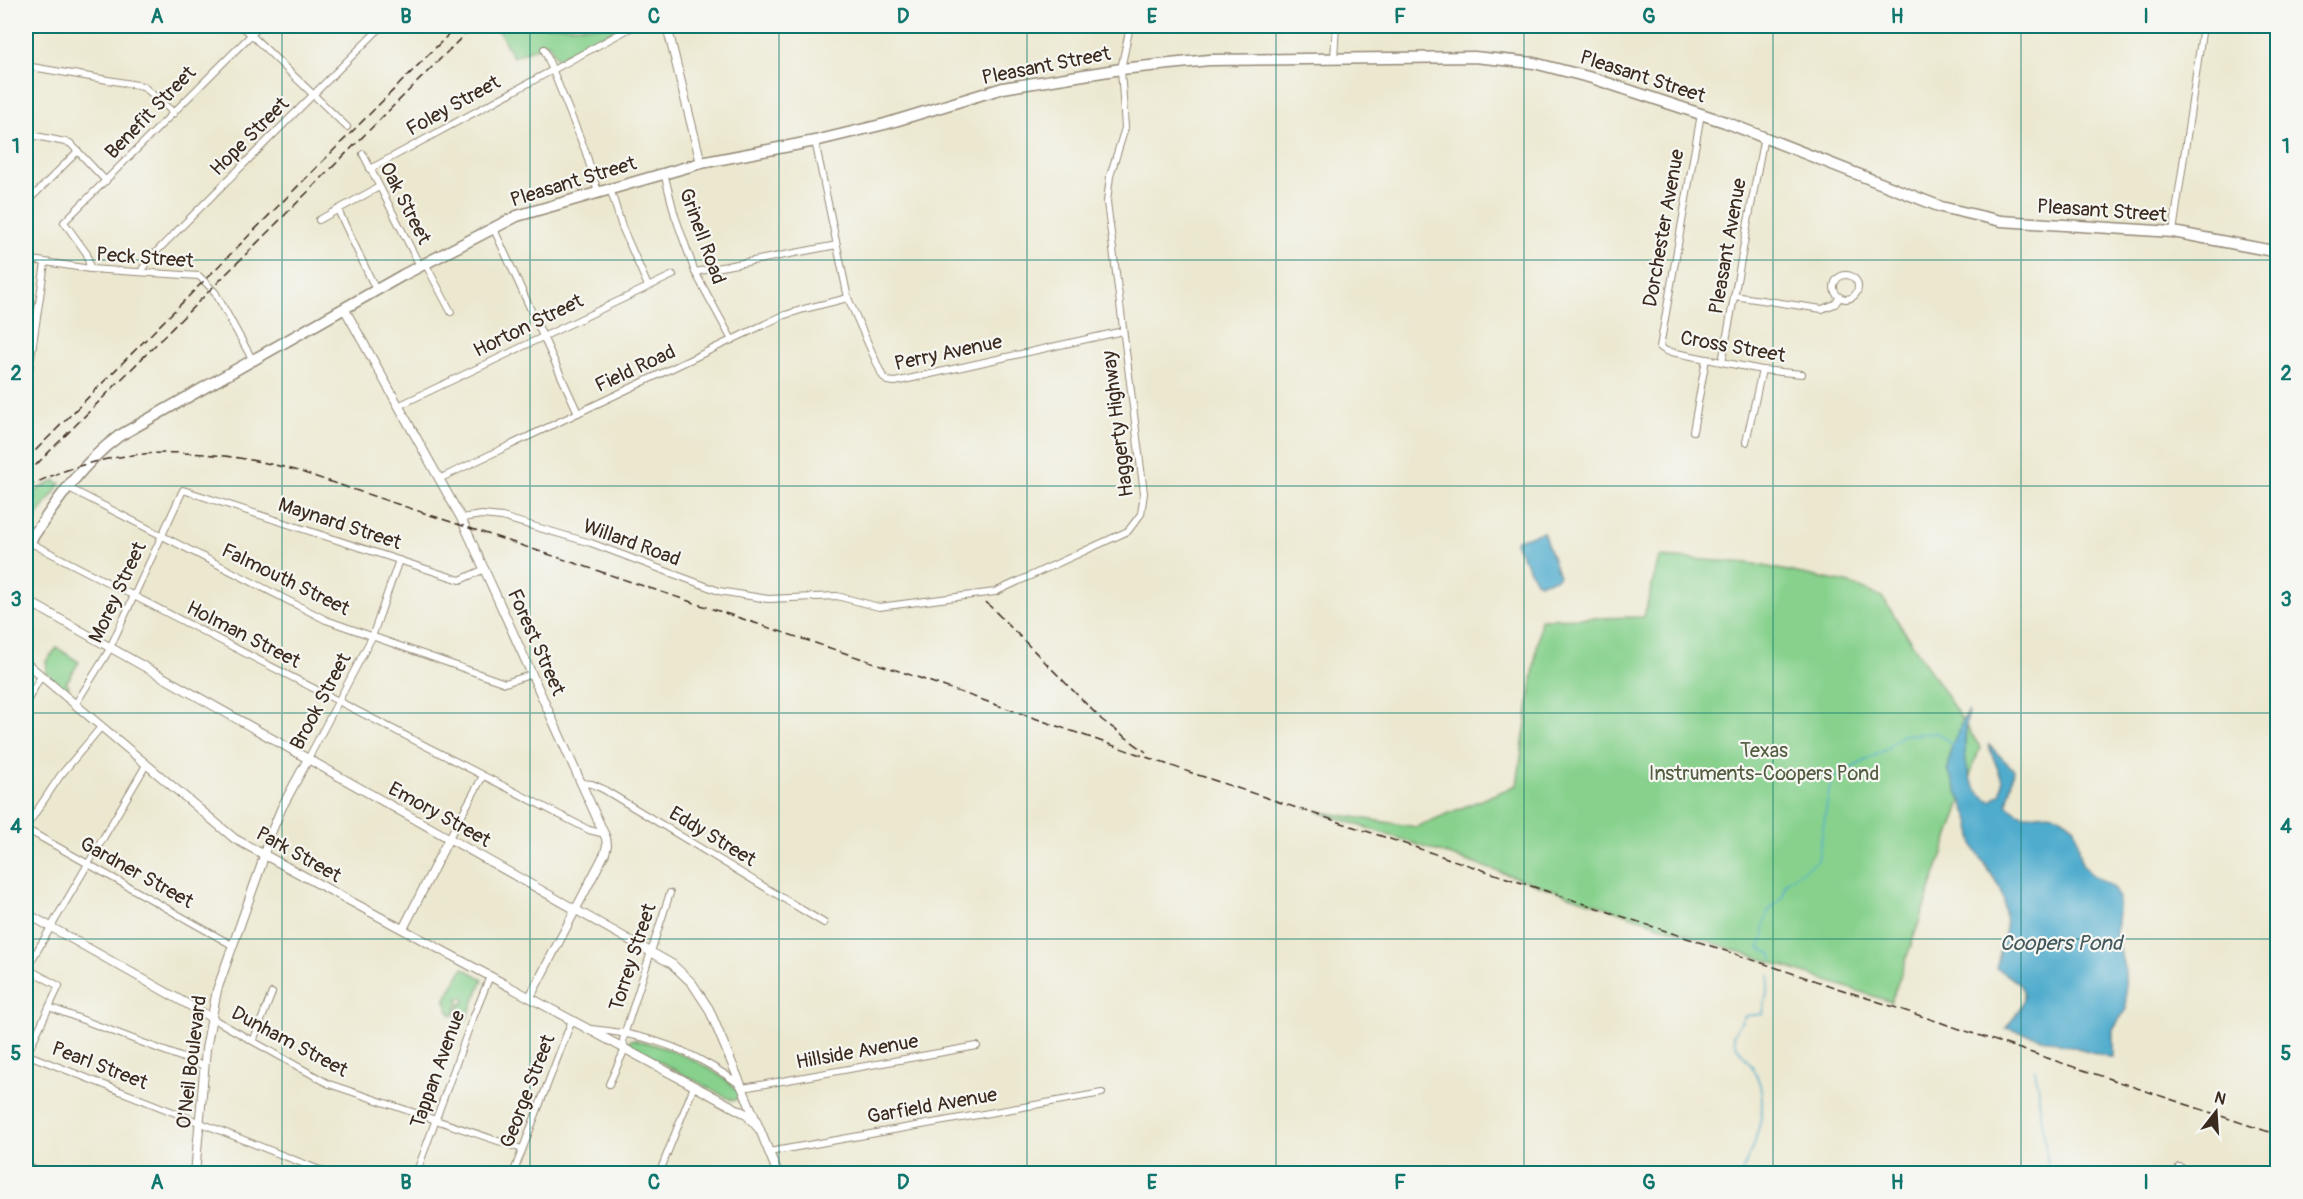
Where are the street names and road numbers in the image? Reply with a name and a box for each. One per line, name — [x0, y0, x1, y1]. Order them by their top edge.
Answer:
street label: Pleasant Street — [980, 41, 1113, 90]
street label: Pleasant Street — [1577, 44, 1710, 109]
street label: Benefit Street — [100, 60, 202, 164]
street label: Foley Street — [402, 69, 505, 141]
street label: Hope Street — [205, 91, 295, 181]
street label: Dorchester Avenue — [1637, 147, 1690, 309]
street label: Pleasant Street — [507, 150, 640, 212]
street label: Oak Street — [374, 158, 437, 249]
street label: Pleasant Avenue — [1703, 176, 1752, 316]
street label: Grinell Road — [674, 185, 731, 288]
street label: Pleasant Street — [2036, 193, 2169, 228]
street label: Peck Street — [95, 242, 196, 273]
street label: Horton Street — [469, 288, 588, 363]
street label: Cross Street — [1678, 325, 1788, 368]
street label: Perry Avenue — [892, 329, 1004, 376]
street label: Field Road — [591, 339, 679, 398]
street label: Haggerty Highway — [1096, 349, 1139, 499]
street label: Maynard Street — [275, 492, 405, 555]
street label: Willard Road — [580, 513, 684, 572]
street label: Morey Street — [83, 537, 152, 647]
street label: Falmouth Street — [218, 538, 355, 622]
street label: Forest Street — [502, 585, 572, 700]
street label: Holman Street — [183, 595, 306, 674]
street label: Brook Street — [284, 648, 357, 754]
street label: Emory Street — [384, 776, 496, 853]
street label: Eddy Street — [665, 801, 762, 873]
street label: Park Street — [252, 821, 347, 889]
street label: Gardner Street — [76, 831, 199, 914]
street label: Torrey Street — [603, 899, 662, 1014]
street label: O'Neil Boulevard — [171, 994, 212, 1130]
street label: Dunham Street — [227, 1000, 353, 1083]
street label: Tappan Avenue — [405, 1007, 470, 1132]
street label: Hillside Avenue — [794, 1028, 920, 1075]
street label: George Street — [494, 1030, 561, 1151]
street label: Pearl Street — [48, 1036, 152, 1096]
street label: Garfield Avenue — [865, 1082, 999, 1129]

